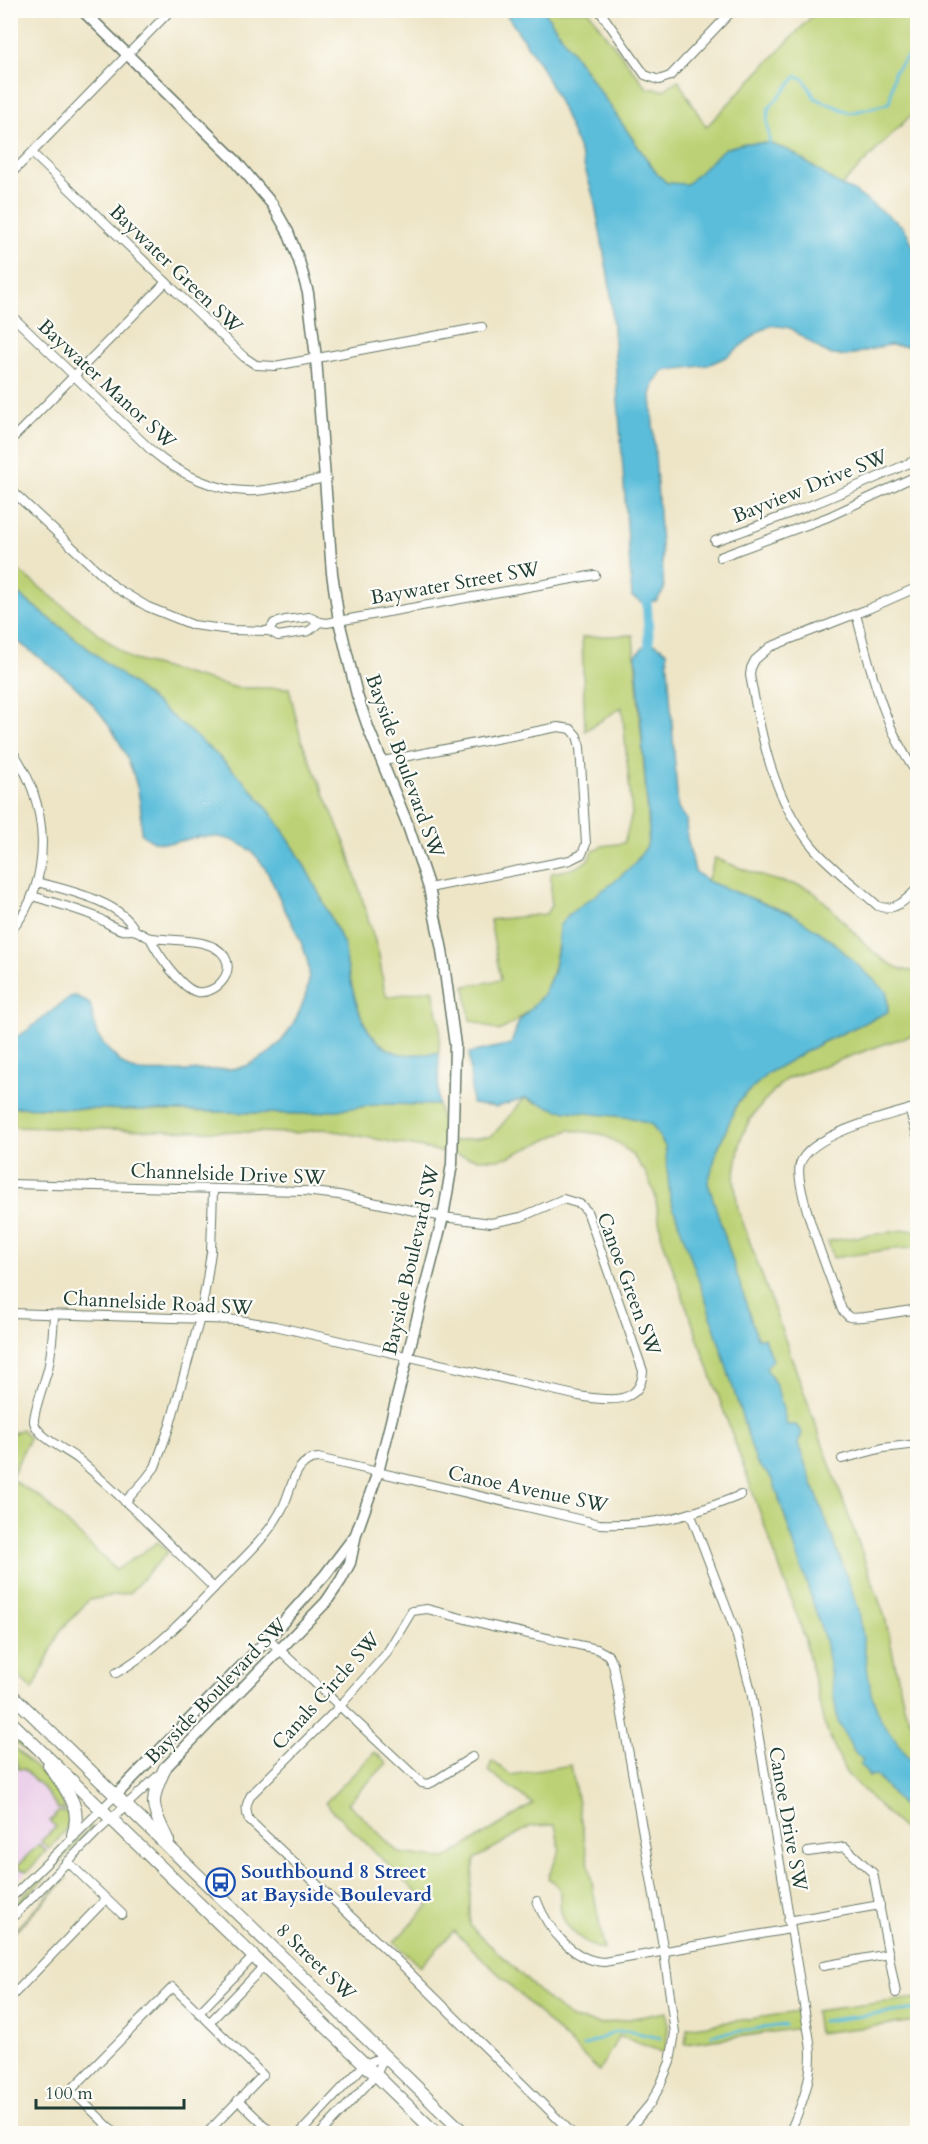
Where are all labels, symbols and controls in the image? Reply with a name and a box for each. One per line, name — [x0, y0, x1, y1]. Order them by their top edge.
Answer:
street label: Baywater Green SW — [103, 198, 249, 340]
street label: Baywater Manor SW — [32, 313, 183, 456]
street label: Bayview Drive SW — [729, 442, 892, 529]
street label: Baywater Street SW — [368, 555, 543, 611]
street label: Bayside Boulevard SW — [359, 670, 451, 863]
street label: Channelside Drive SW — [130, 1157, 327, 1191]
street label: Bayside Boulevard SW — [376, 1162, 446, 1358]
street label: Canoe Green SW — [591, 1209, 668, 1360]
street label: Channelside Road SW — [62, 1285, 255, 1322]
street label: Canoe Avenue SW — [446, 1459, 611, 1519]
street label: Bayside Boulevard SW — [139, 1611, 294, 1770]
street label: Canals Circle SW — [266, 1626, 387, 1756]
street label: Canoe Drive SW — [762, 1745, 814, 1894]
place label: Southbound 8 Street at Bayside Boulevard — [241, 1858, 433, 1908]
bus stop icon: Southbound 8 Street at Bayside Boulevard — [204, 1867, 236, 1899]
street label: 8 Street SW — [270, 1917, 362, 2007]
scale bar — [36, 2072, 184, 2110]
text: 100 m — [45, 2081, 93, 2106]

